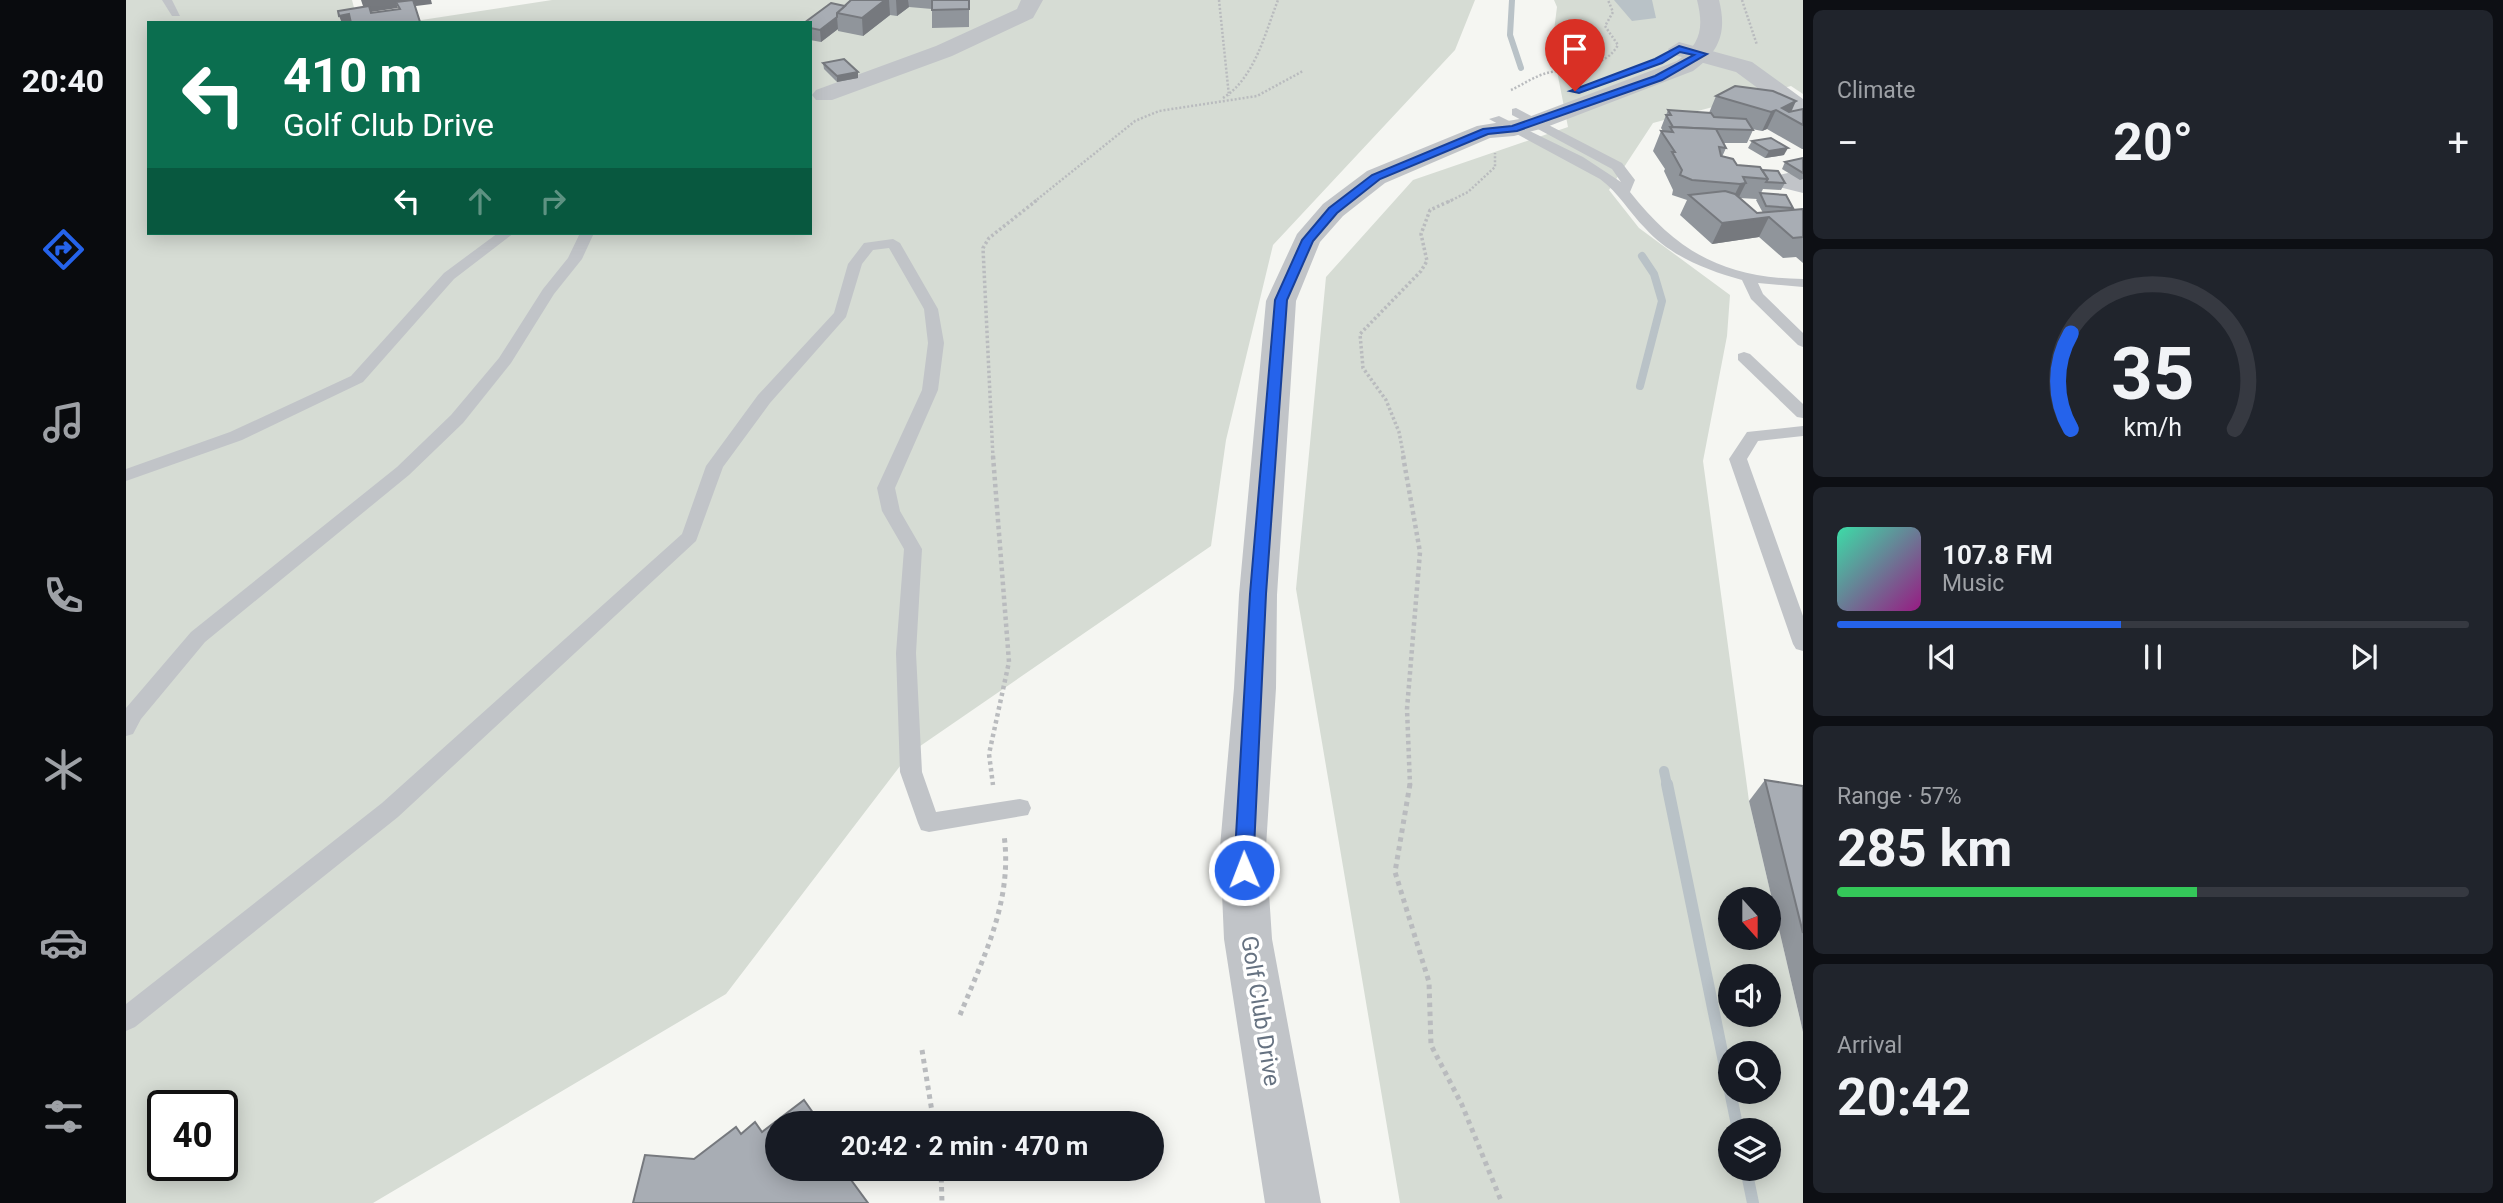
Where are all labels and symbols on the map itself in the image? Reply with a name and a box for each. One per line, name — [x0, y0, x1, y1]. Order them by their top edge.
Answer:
pin — [1545, 19, 1605, 91]
position arrow — [1207, 833, 1281, 907]
north arrow — [1718, 887, 1782, 950]
street label: Golf Club Drive — [1235, 934, 1286, 1088]
speed limit sign: 40 — [147, 1090, 238, 1181]

